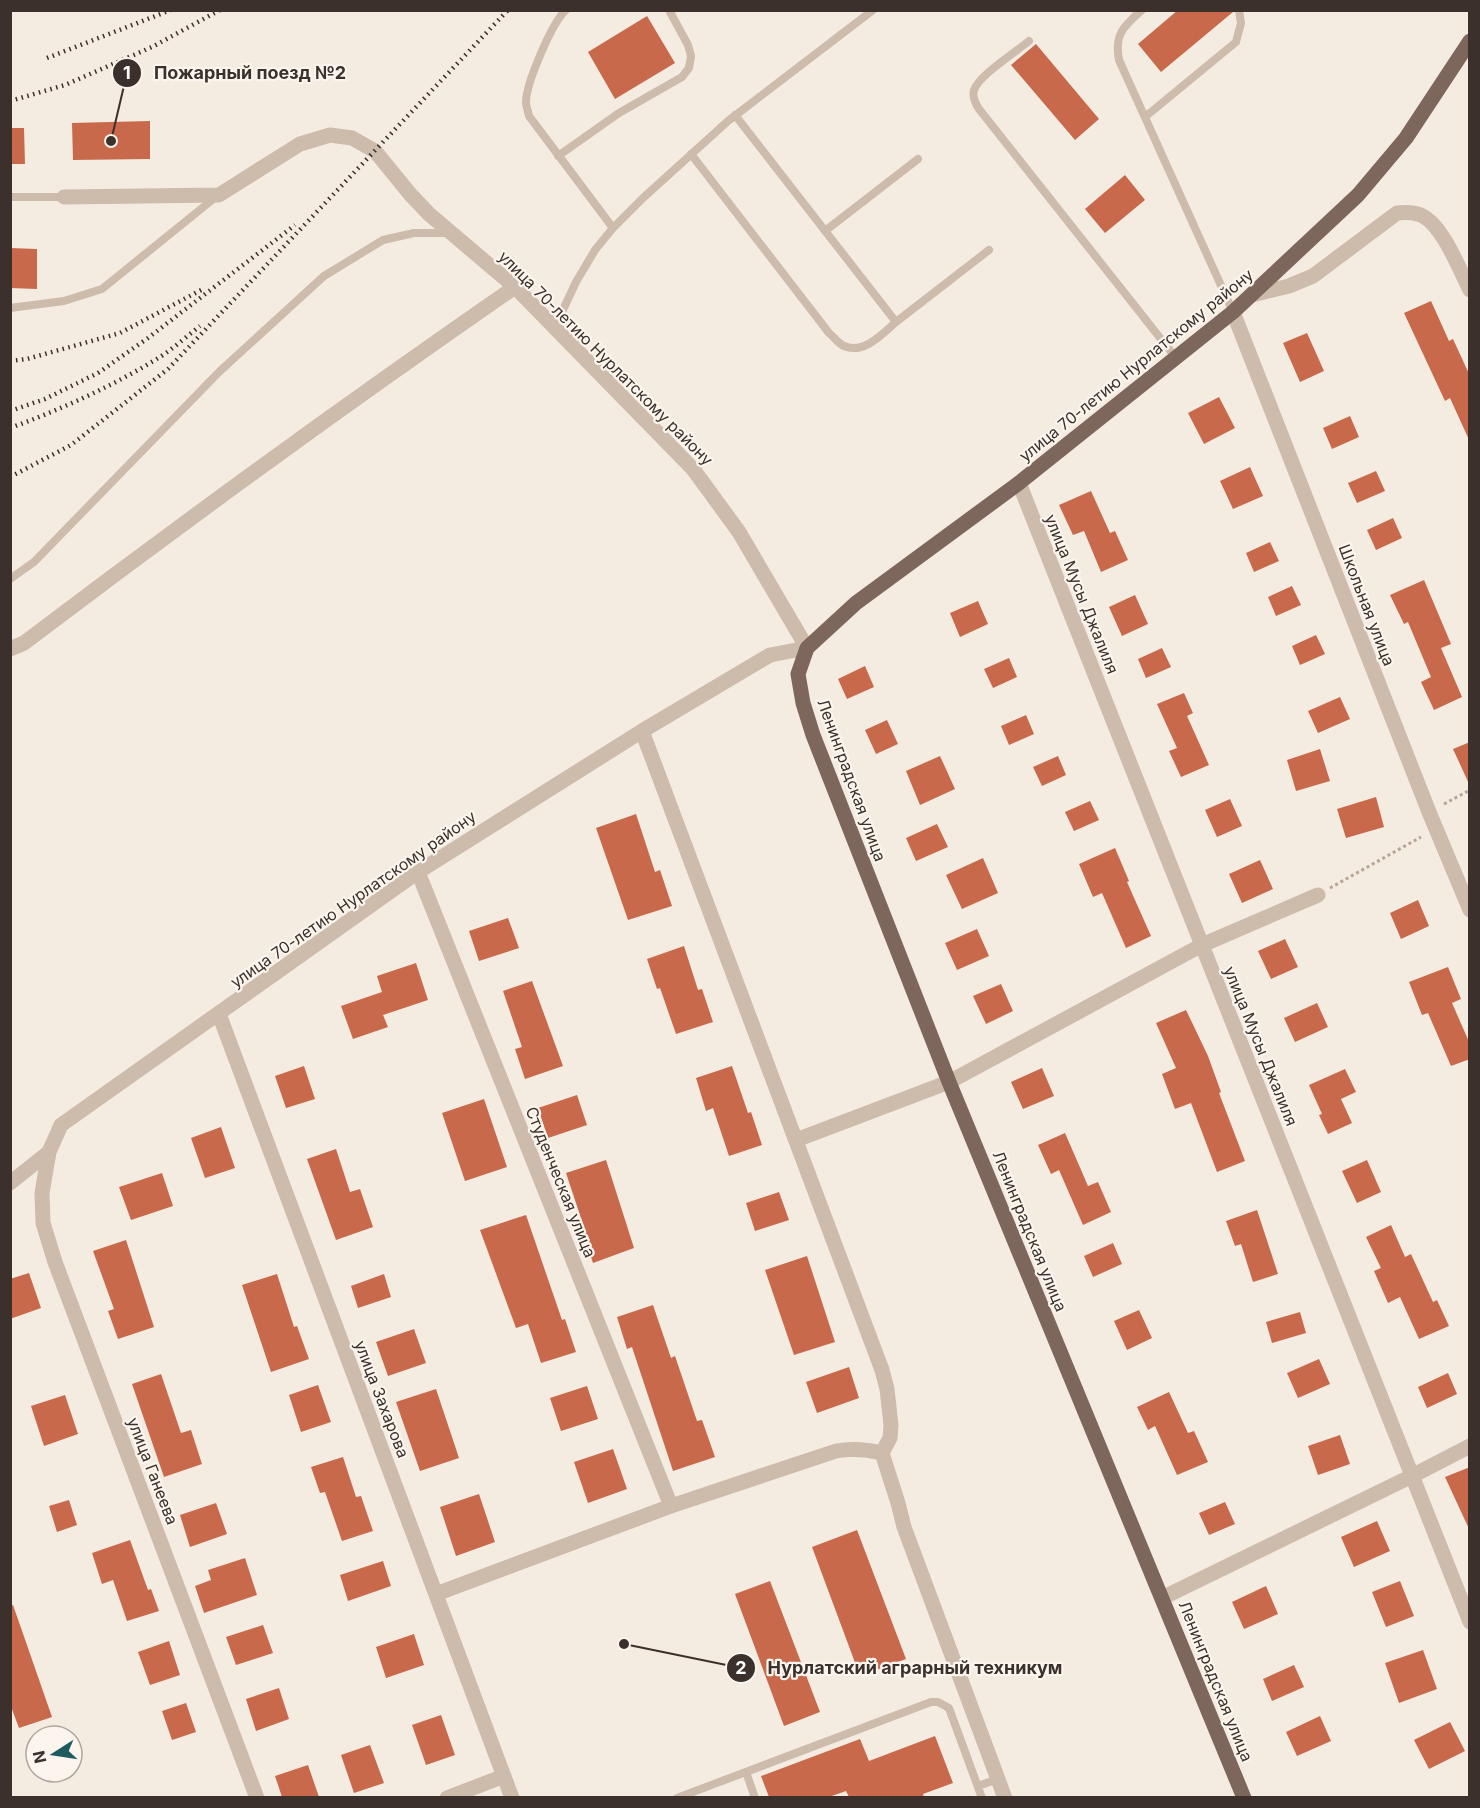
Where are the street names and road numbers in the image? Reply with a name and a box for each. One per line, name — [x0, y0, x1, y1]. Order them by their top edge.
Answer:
street label: улица 70-летию Нурлатскому району — [495, 247, 717, 469]
street label: улица 70-летию Нурлатскому району — [1015, 264, 1257, 466]
street label: улица Мусы Джалиля — [1041, 511, 1123, 677]
street label: Школьная улица — [1335, 541, 1399, 669]
street label: Ленинградская улица — [813, 696, 891, 864]
street label: улица 70-летию Нурлатскому району — [226, 806, 480, 992]
street label: улица Мусы Джалиля — [1220, 963, 1302, 1129]
street label: Студенческая улица — [522, 1104, 600, 1260]
street label: Ленинградская улица — [989, 1148, 1071, 1314]
street label: улица Захарова — [350, 1338, 414, 1460]
street label: улица Ганеева — [123, 1415, 183, 1527]
street label: Ленинградская улица — [1175, 1598, 1257, 1764]

